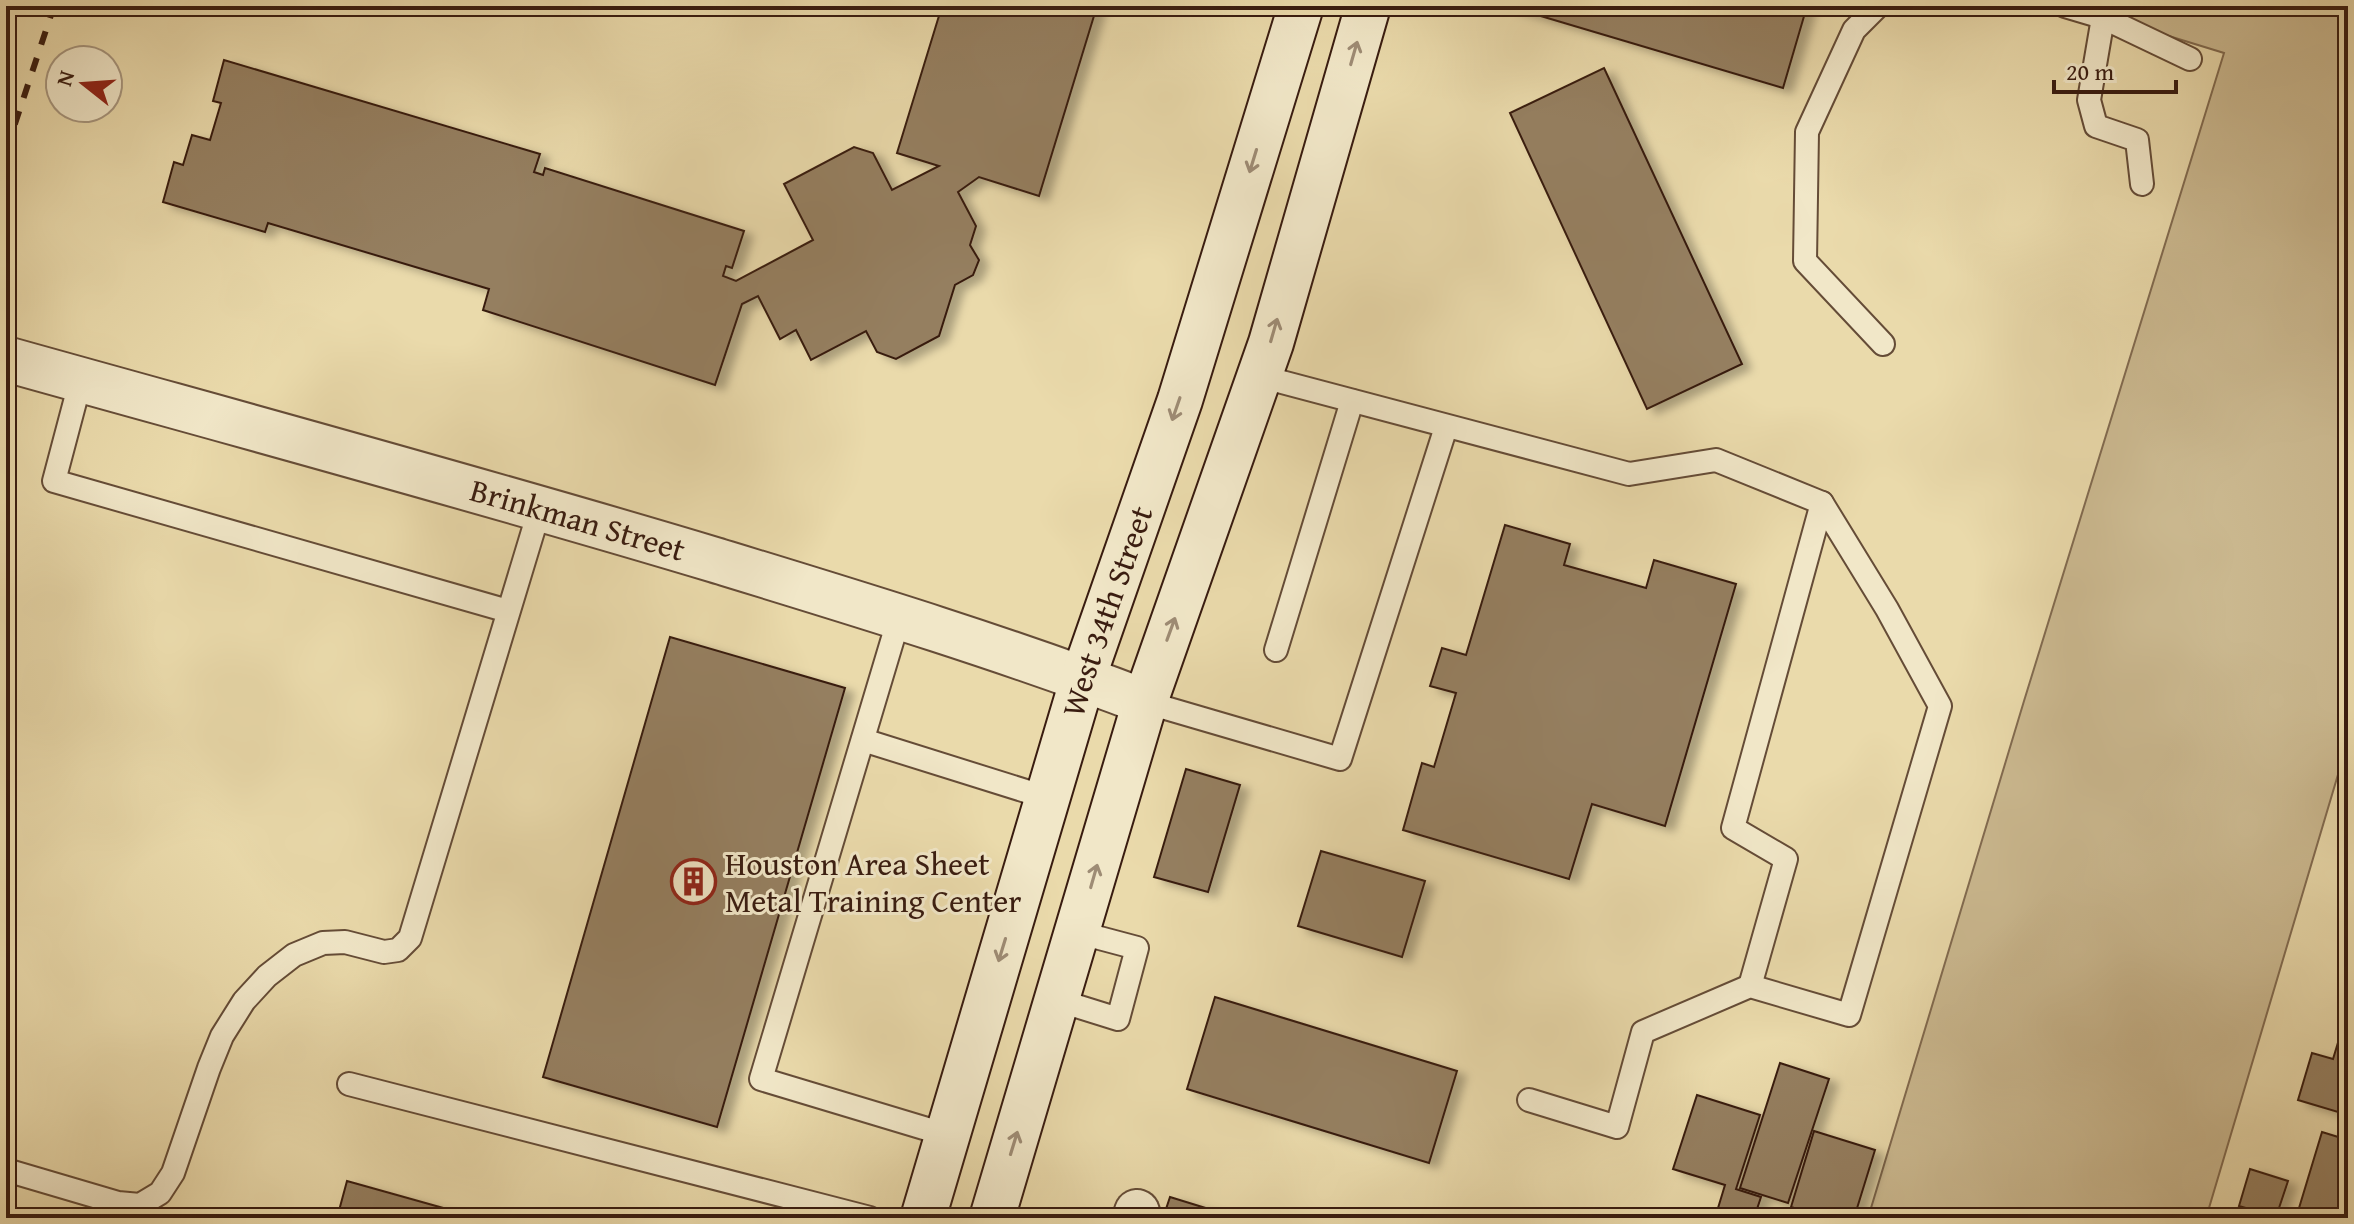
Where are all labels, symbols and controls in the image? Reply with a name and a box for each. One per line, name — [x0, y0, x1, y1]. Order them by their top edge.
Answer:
one-way arrow — [1347, 41, 1362, 67]
north arrow — [44, 44, 124, 124]
scale bar — [2054, 44, 2176, 94]
text: 20 m — [2066, 54, 2114, 89]
text: N — [47, 66, 82, 90]
one-way arrow — [1245, 147, 1260, 173]
one-way arrow — [1267, 318, 1282, 344]
one-way arrow — [1168, 397, 1183, 422]
street label: Brinkman Street — [465, 466, 691, 573]
street label: West 34th Street — [1049, 499, 1164, 722]
one-way arrow — [1164, 617, 1179, 642]
place label: Houston Area Sheet Metal Training Center — [725, 840, 1021, 924]
building icon: Houston Area Sheet Metal Training Center — [670, 858, 718, 906]
one-way arrow — [1087, 863, 1102, 889]
one-way arrow — [994, 936, 1009, 962]
one-way arrow — [1007, 1131, 1022, 1157]

